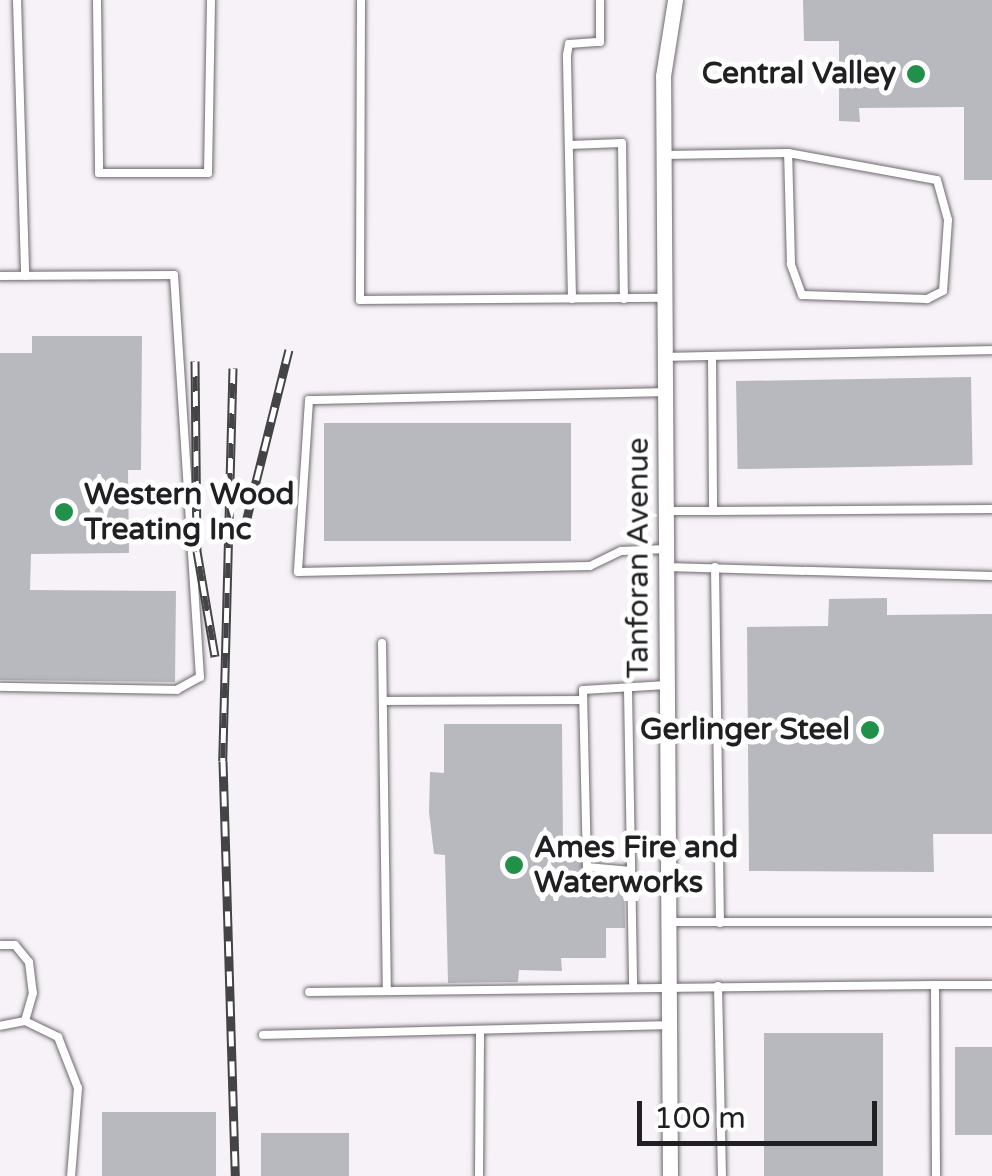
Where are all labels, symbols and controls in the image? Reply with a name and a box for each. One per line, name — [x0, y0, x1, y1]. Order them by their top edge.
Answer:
place label: Central Valley — [702, 56, 896, 92]
marker: Central Valley — [905, 63, 927, 85]
street label: Tanforan Avenue — [621, 437, 657, 679]
place label: Western Wood Treating Inc — [84, 477, 294, 548]
marker: Western Wood Treating Inc — [53, 501, 75, 523]
place label: Gerlinger Steel — [640, 712, 850, 748]
marker: Gerlinger Steel — [859, 719, 881, 741]
place label: Ames Fire and Waterworks — [534, 830, 738, 900]
marker: Ames Fire and Waterworks — [503, 854, 525, 876]
scale bar — [642, 1081, 882, 1143]
text: 100 m — [654, 1100, 746, 1137]

